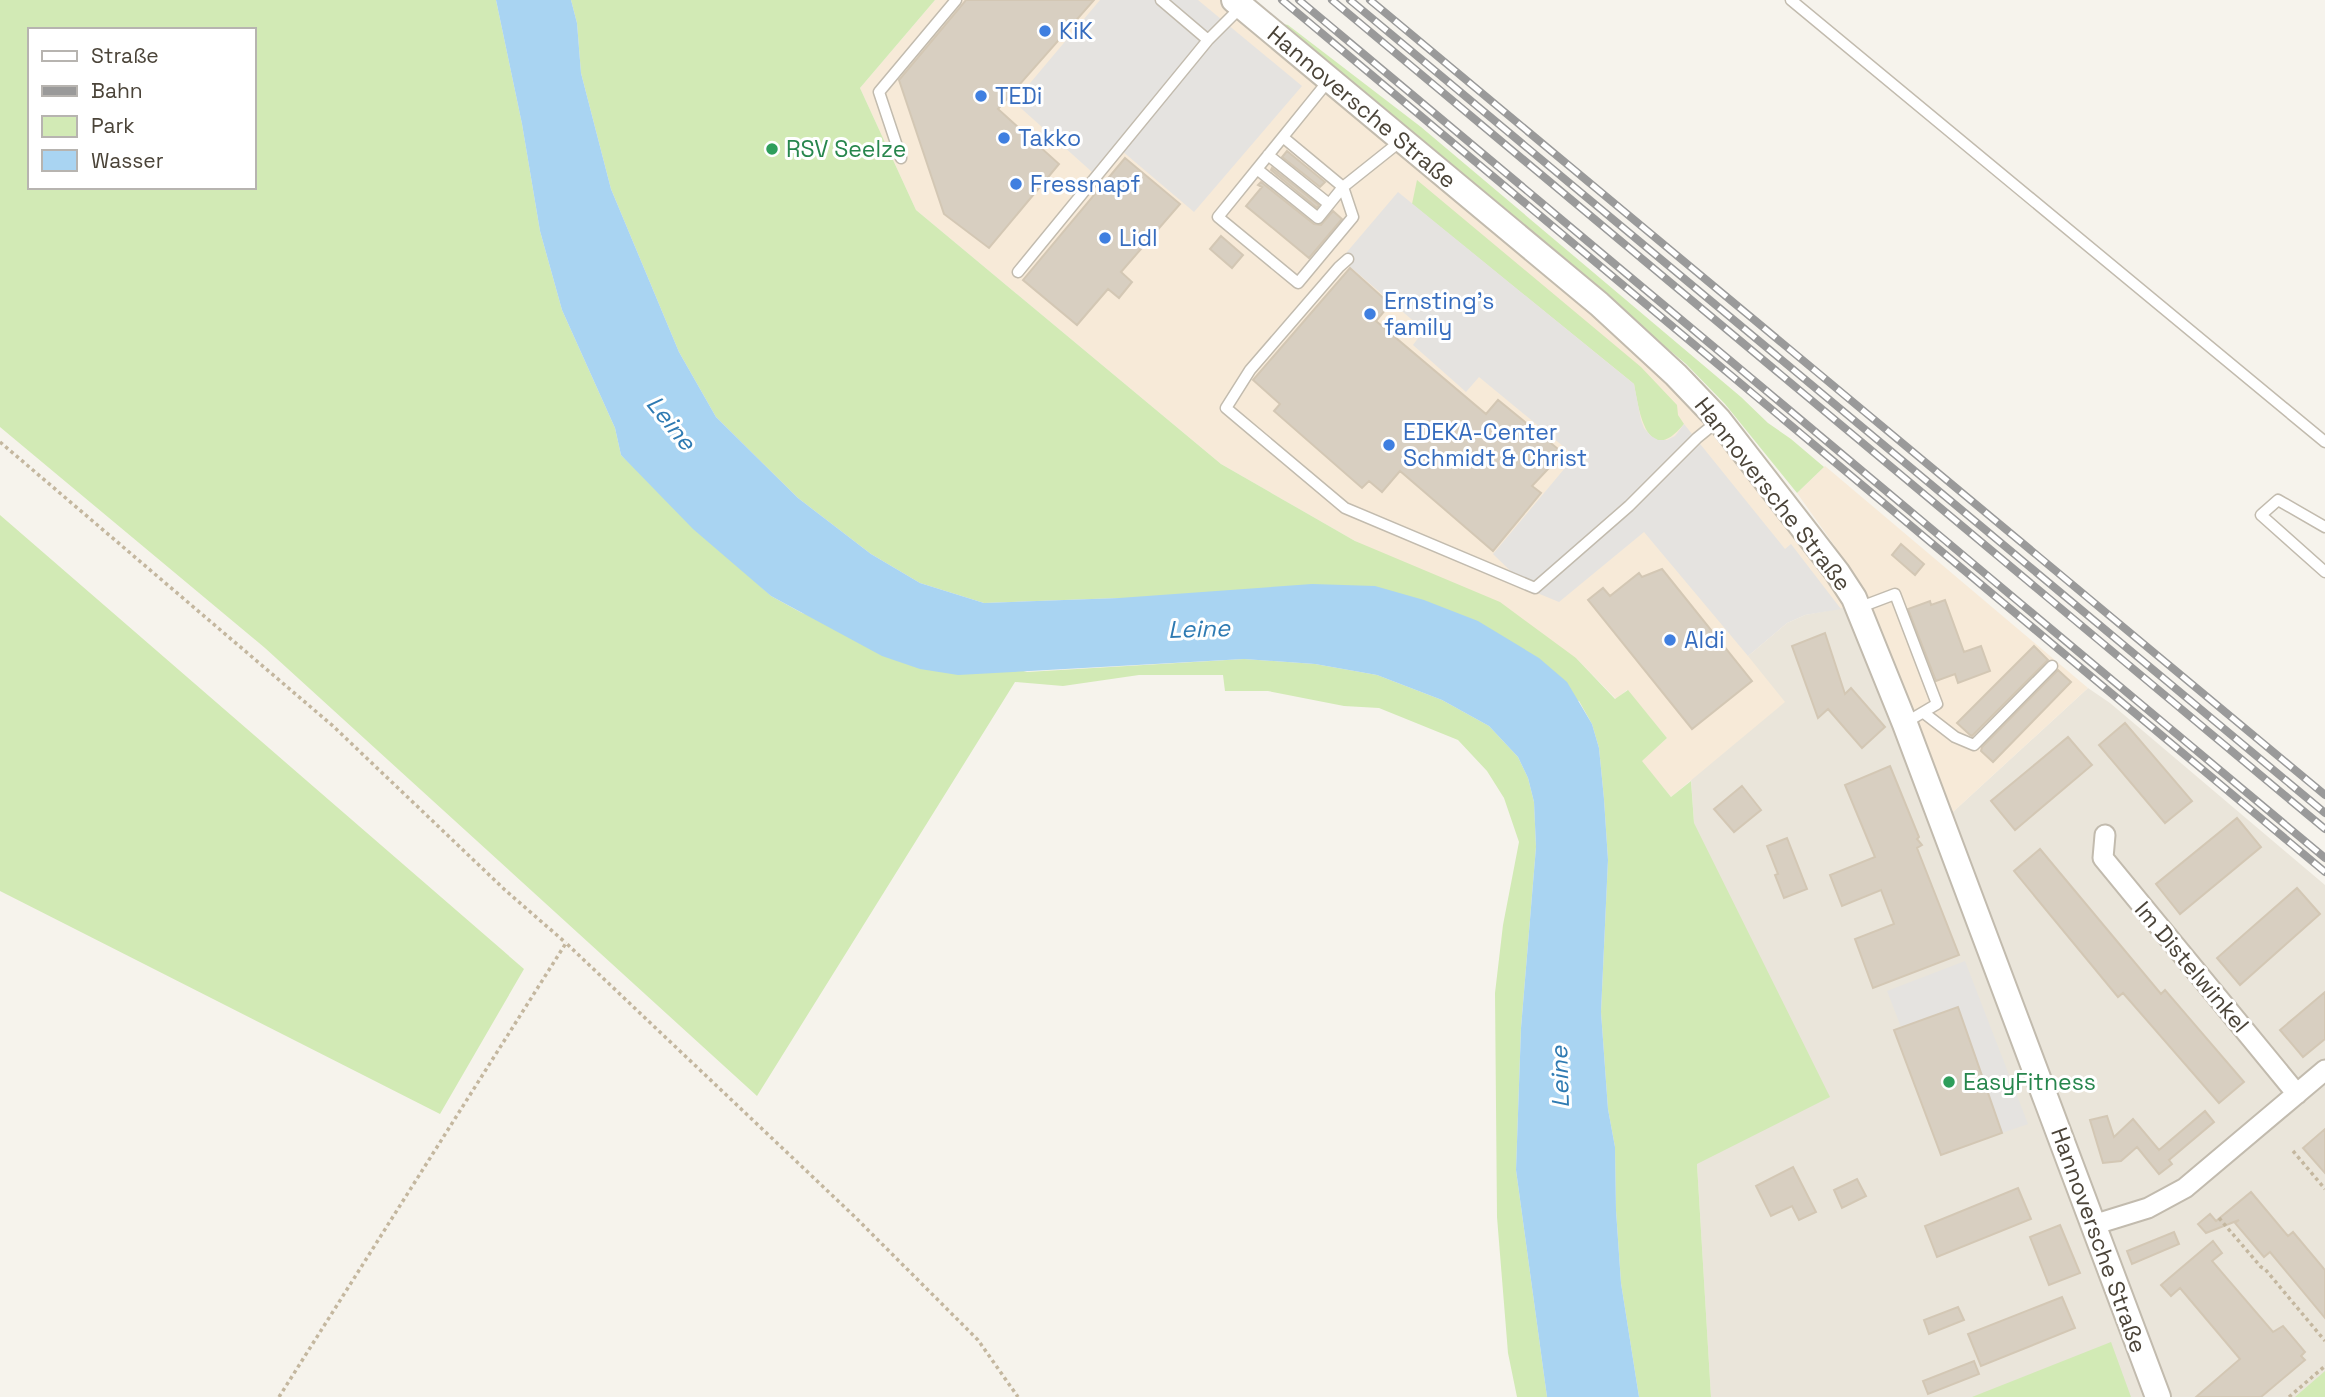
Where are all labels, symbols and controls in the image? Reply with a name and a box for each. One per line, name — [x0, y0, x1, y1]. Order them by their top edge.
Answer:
place label: KiK — [1059, 16, 1093, 46]
street label: Hannoversche Straße — [1261, 19, 1463, 195]
marker: KiK — [1037, 23, 1053, 39]
legend — [28, 28, 256, 189]
text: Straße — [91, 42, 159, 69]
text: Bahn — [91, 77, 143, 104]
place label: TEDi — [995, 81, 1042, 111]
marker: TEDi — [973, 88, 989, 104]
text: Park — [91, 112, 135, 139]
place label: Takko — [1018, 123, 1081, 153]
marker: Takko — [996, 130, 1012, 146]
place label: RSV Seelze — [786, 134, 906, 164]
marker: RSV Seelze — [764, 141, 780, 157]
text: Wasser — [91, 147, 164, 174]
place label: Fressnapf — [1030, 169, 1140, 199]
marker: Fressnapf — [1008, 176, 1024, 192]
place label: Lidl — [1119, 223, 1158, 253]
marker: Lidl — [1097, 230, 1113, 246]
place label: Ernsting's family — [1384, 286, 1494, 342]
marker: Ernsting's family — [1362, 306, 1378, 322]
water label: Leine — [640, 389, 703, 457]
street label: Hannoversche Straße — [1688, 391, 1858, 597]
place label: EDEKA-Center Schmidt & Christ — [1403, 417, 1587, 473]
marker: EDEKA-Center Schmidt & Christ — [1381, 437, 1397, 453]
water label: Leine — [1167, 612, 1231, 645]
place label: Aldi — [1684, 625, 1725, 655]
marker: Aldi — [1662, 632, 1678, 648]
street label: Im Distelwinkel — [2128, 895, 2256, 1039]
water label: Leine — [1543, 1045, 1576, 1109]
place label: EasyFitness — [1963, 1067, 2096, 1097]
marker: EasyFitness — [1941, 1074, 1957, 1090]
street label: Hannoversche Straße — [2044, 1123, 2154, 1357]

